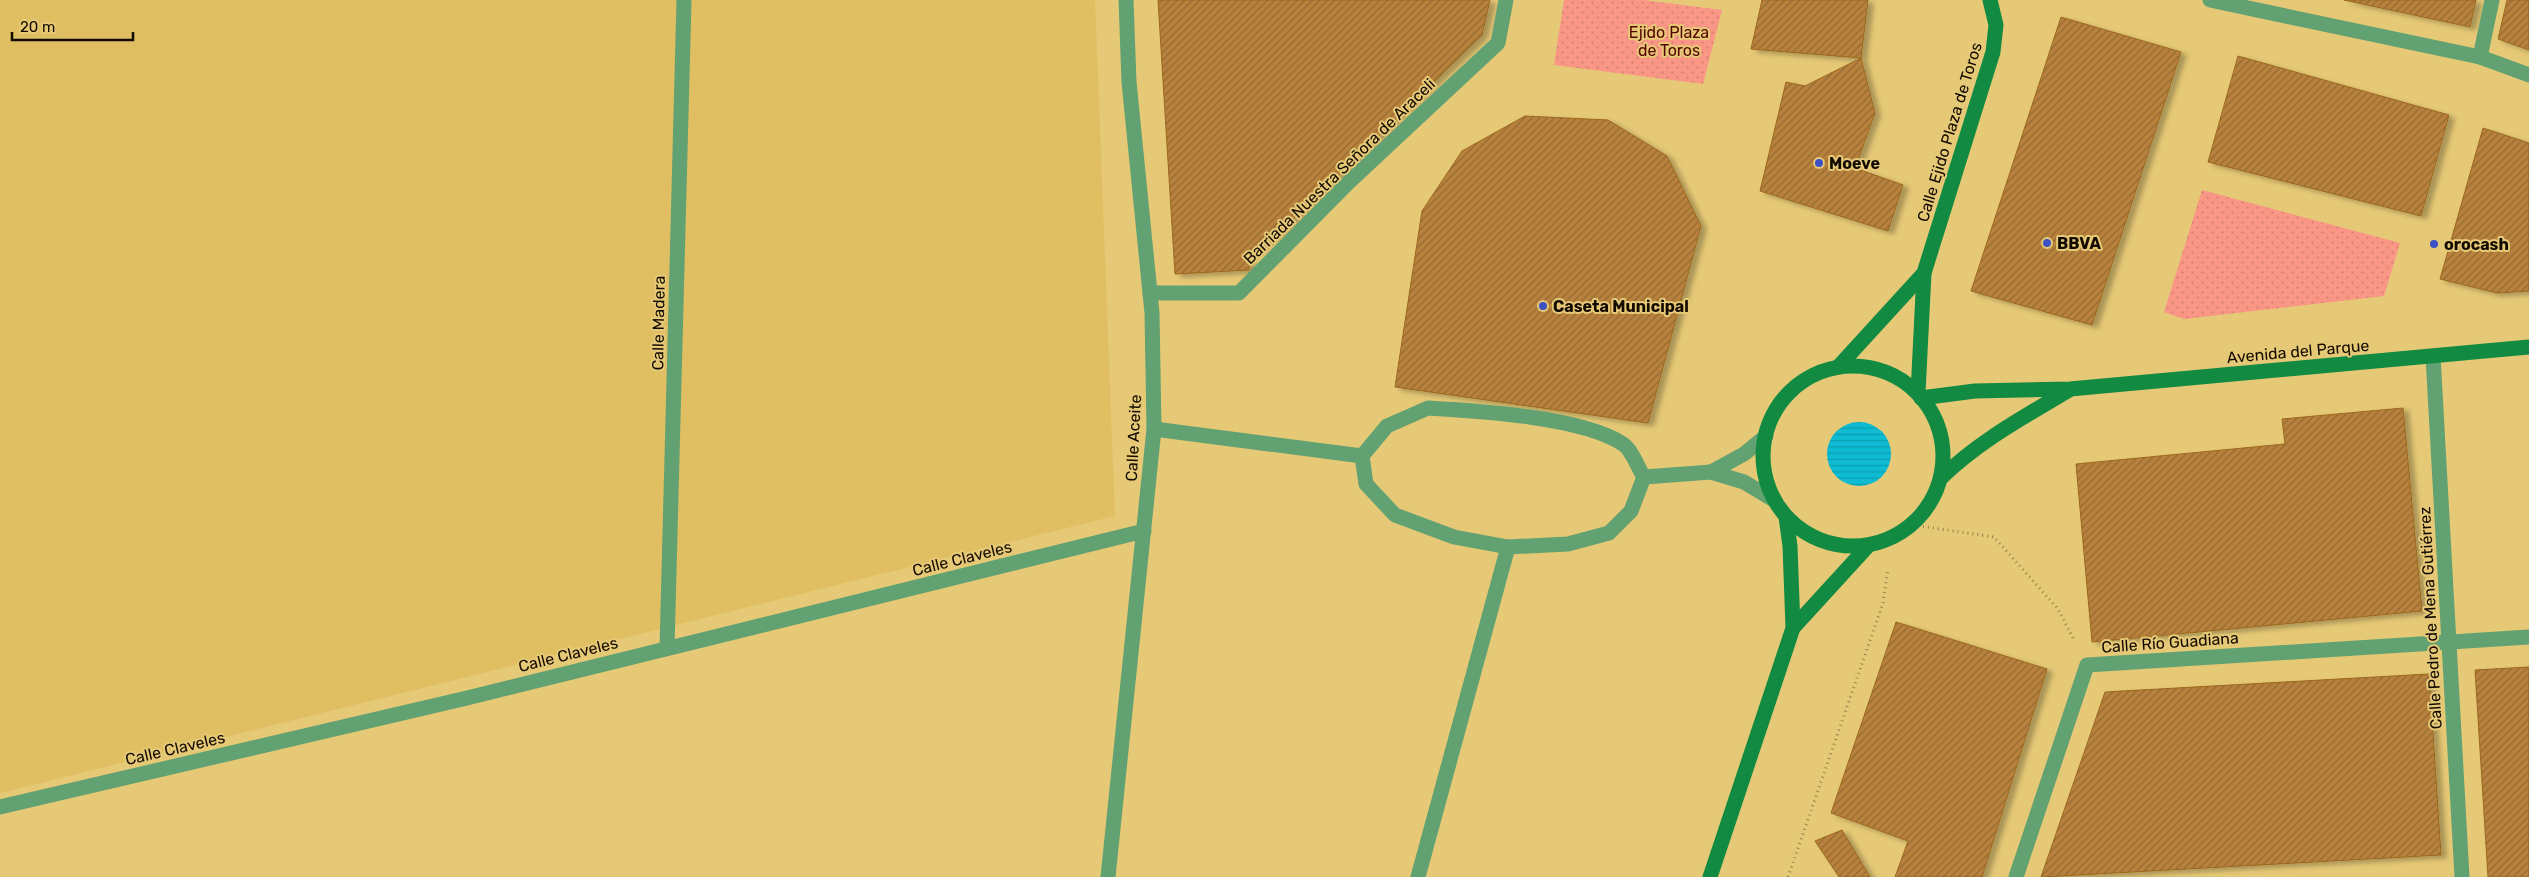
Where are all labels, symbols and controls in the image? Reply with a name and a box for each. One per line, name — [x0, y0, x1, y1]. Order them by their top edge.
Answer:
scale bar — [12, 10, 134, 42]
text: 20 m — [20, 18, 55, 36]
park label: Ejido Plaza de Toros — [1629, 23, 1709, 60]
street label: Calle Ejido Plaza de Toros — [1913, 40, 1986, 224]
street label: Barriada Nuestra Señora de Araceli — [1240, 75, 1439, 268]
place label: Moeve — [1829, 154, 1880, 173]
marker: Moeve — [1813, 157, 1825, 169]
place label: BBVA — [2057, 234, 2101, 253]
place label: orocash — [2444, 235, 2509, 254]
marker: BBVA — [2041, 237, 2053, 249]
marker: orocash — [2428, 238, 2440, 250]
street label: Calle Madera — [648, 275, 669, 371]
place label: Caseta Municipal — [1553, 297, 1689, 316]
marker: Caseta Municipal — [1537, 300, 1549, 312]
street label: Avenida del Parque — [2226, 336, 2370, 367]
street label: Calle Aceite — [1122, 394, 1145, 482]
street label: Calle Pedro de Mena Gutiérrez — [2415, 506, 2446, 730]
street label: Calle Claveles — [910, 537, 1014, 580]
street label: Calle Río Guadiana — [2101, 628, 2239, 657]
street label: Calle Claveles — [516, 633, 620, 676]
street label: Calle Claveles — [123, 728, 227, 769]

